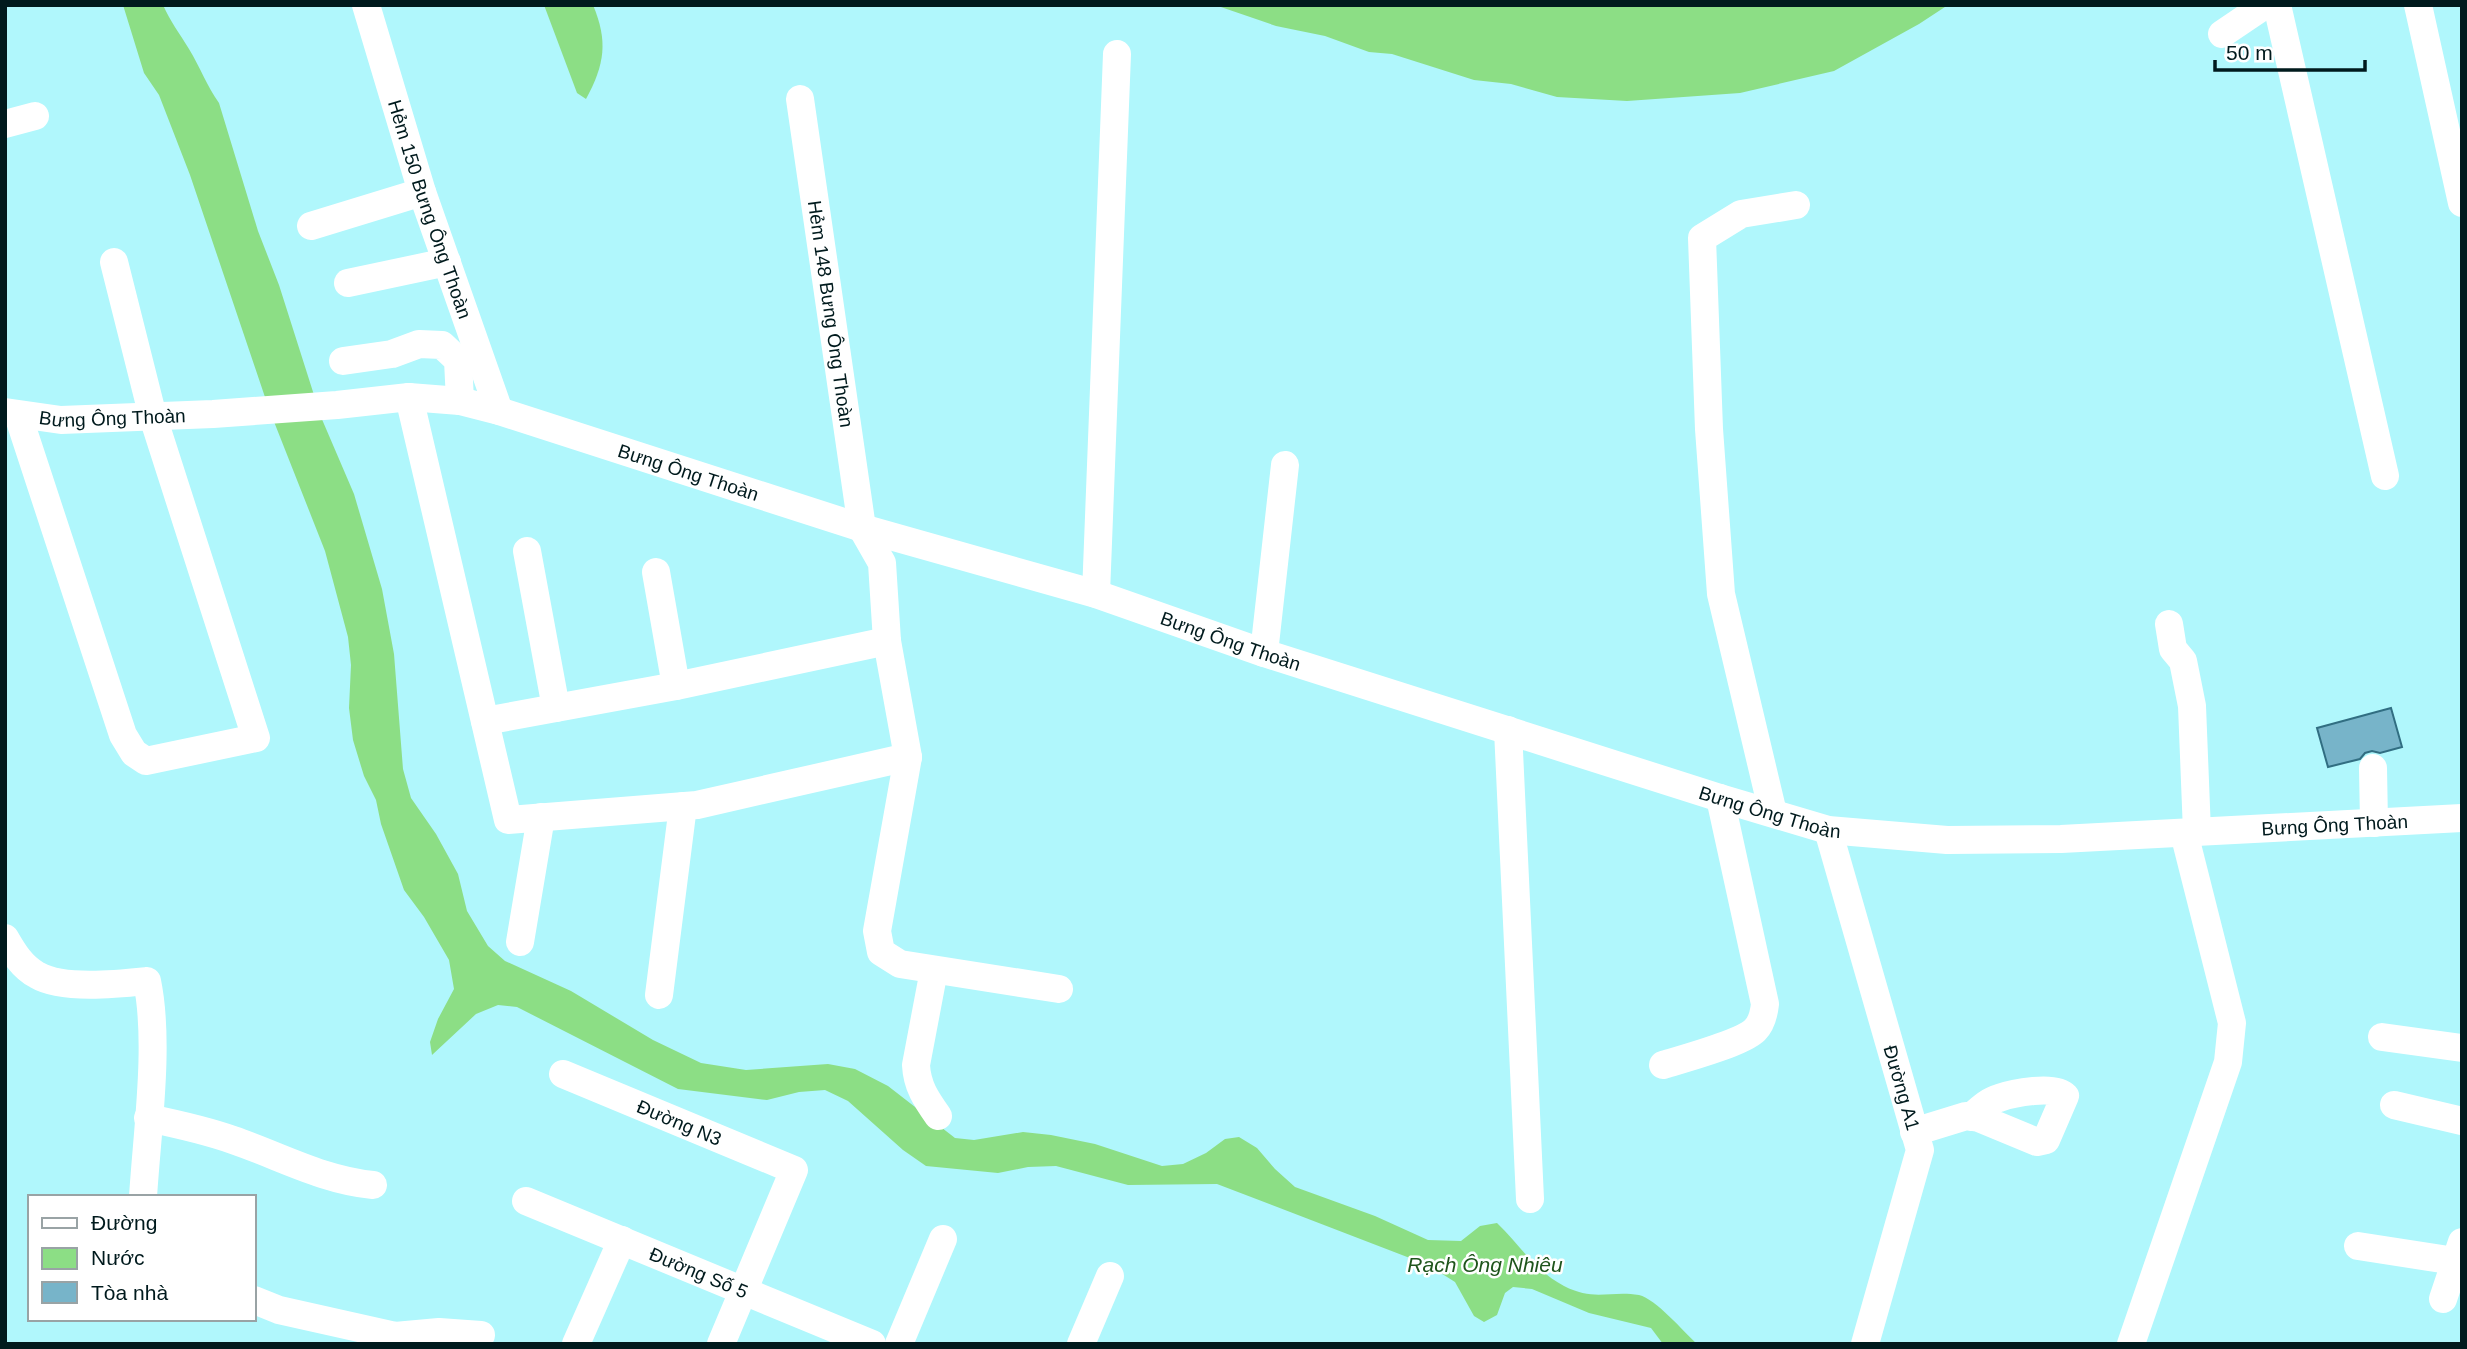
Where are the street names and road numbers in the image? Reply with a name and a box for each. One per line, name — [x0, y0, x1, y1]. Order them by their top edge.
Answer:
street label: Hẻm 150 Bưng Ông Thoàn — [384, 97, 476, 321]
street label: Hẻm 148 Bưng Ông Thoàn — [804, 199, 857, 429]
street label: Bưng Ông Thoàn — [38, 405, 186, 431]
street label: Bưng Ông Thoàn — [615, 440, 761, 505]
street label: Bưng Ông Thoàn — [1158, 608, 1303, 675]
street label: Bưng Ông Thoàn — [1696, 782, 1842, 842]
street label: Bưng Ông Thoàn — [2261, 811, 2408, 839]
street label: Đường A1 — [1879, 1043, 1924, 1133]
street label: Đường N3 — [634, 1096, 725, 1150]
street label: Đường Số 5 — [646, 1243, 751, 1303]

